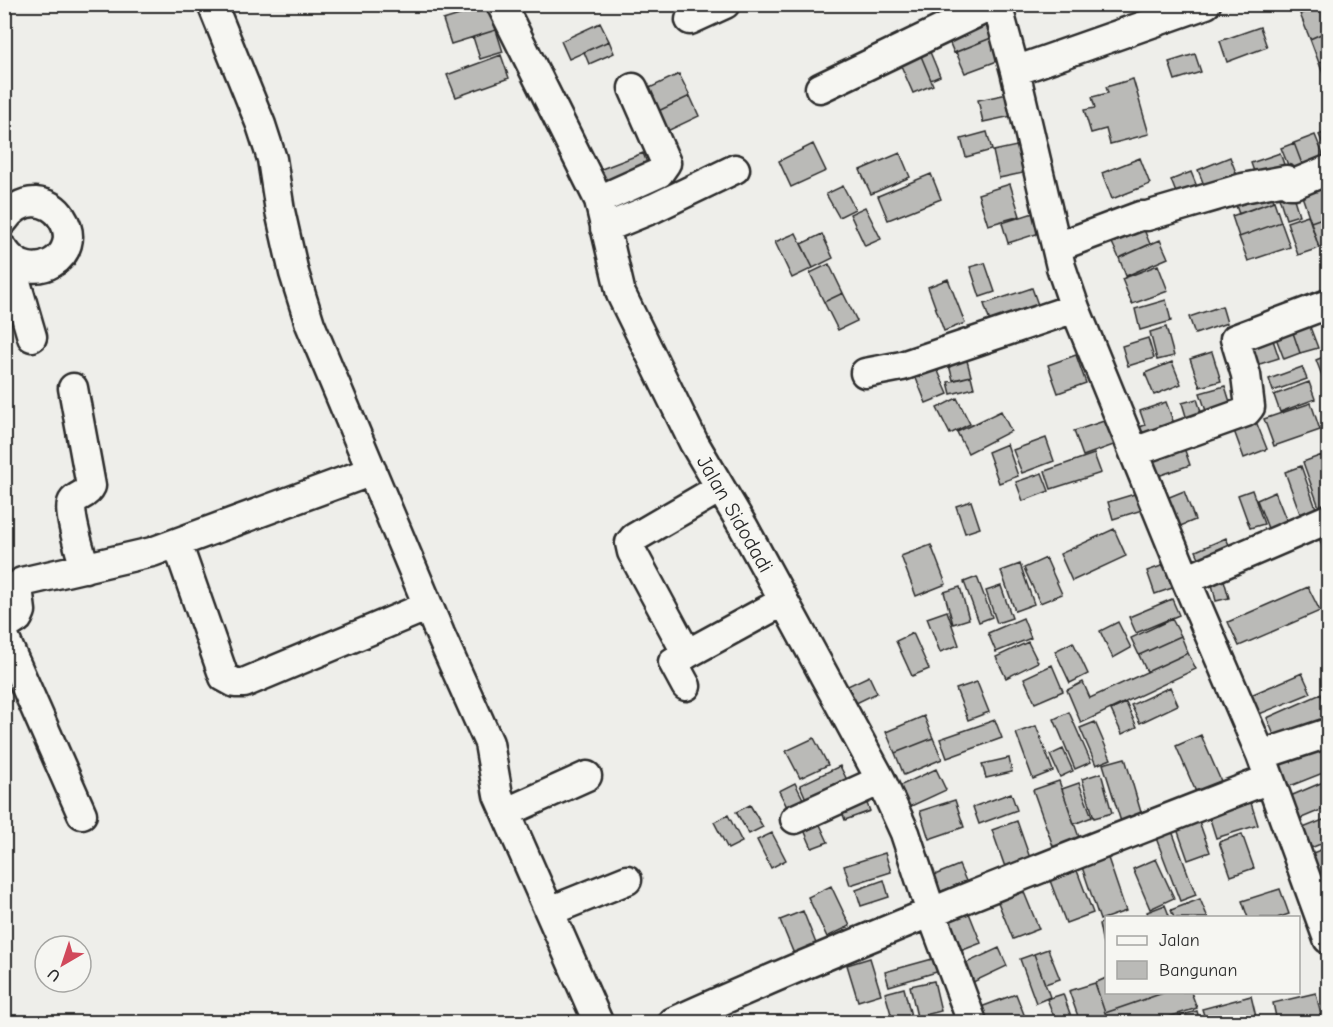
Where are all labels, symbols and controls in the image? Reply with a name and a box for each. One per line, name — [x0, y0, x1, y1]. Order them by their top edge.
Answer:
street label: Jalan Sidodadi — [692, 451, 778, 577]
legend — [1105, 916, 1300, 994]
text: Jalan — [1159, 930, 1200, 951]
north arrow — [33, 934, 93, 994]
text: Bangunan — [1159, 960, 1237, 981]
text: U — [44, 965, 64, 985]

